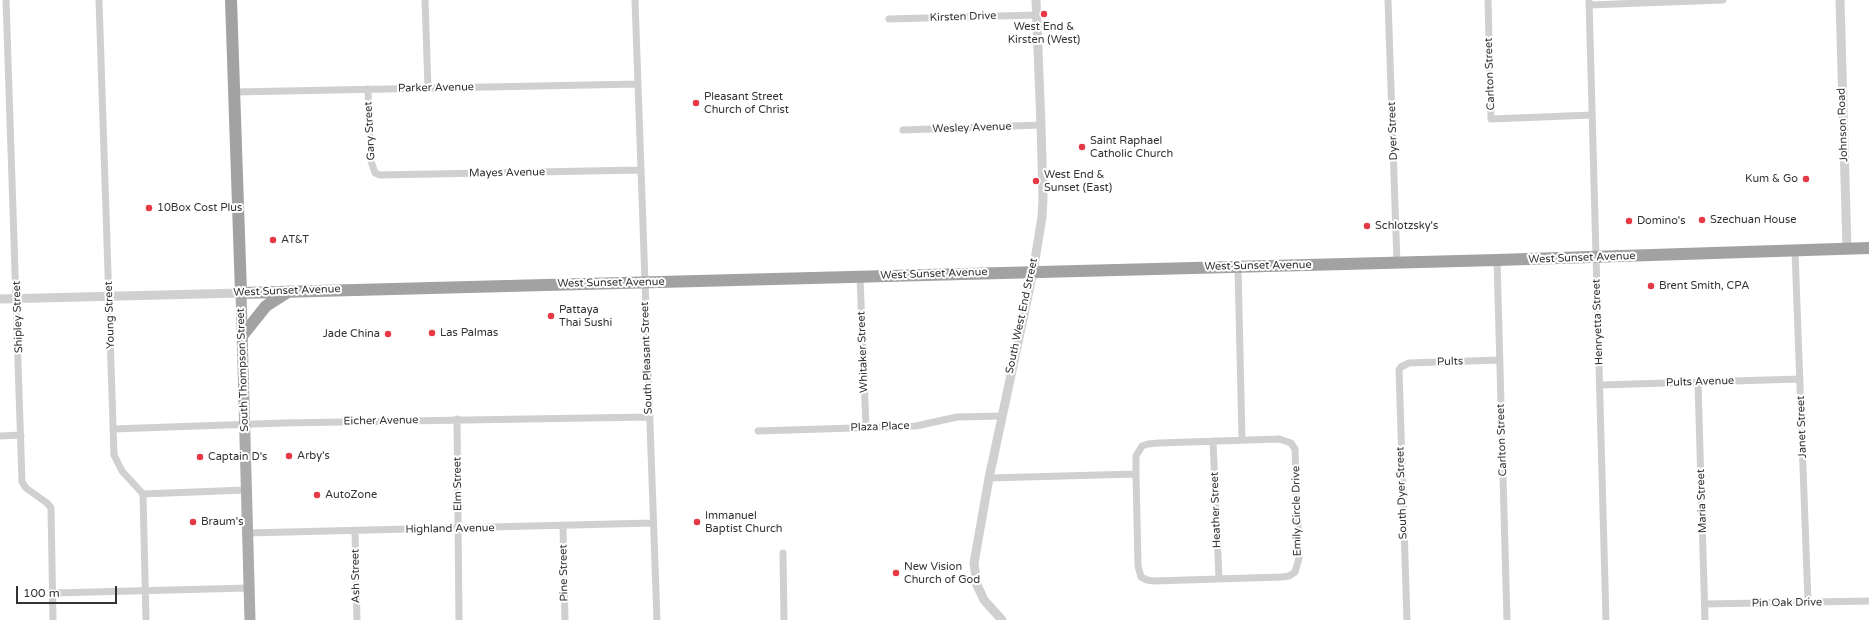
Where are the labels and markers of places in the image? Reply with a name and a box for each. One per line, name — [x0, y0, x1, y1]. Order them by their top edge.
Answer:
marker: West End & Kirsten (West) — [1039, 9, 1049, 19]
place label: West End & Kirsten (West) — [1008, 20, 1080, 46]
place label: Pleasant Street Church of Christ — [704, 90, 789, 116]
marker: Pleasant Street Church of Christ — [691, 98, 701, 108]
place label: Saint Raphael Catholic Church — [1090, 134, 1173, 160]
marker: Saint Raphael Catholic Church — [1077, 142, 1087, 152]
place label: West End & Sunset (East) — [1044, 168, 1112, 194]
place label: Kum & Go — [1745, 172, 1798, 186]
marker: Kum & Go — [1801, 174, 1811, 184]
marker: West End & Sunset (East) — [1031, 176, 1041, 186]
place label: 10Box Cost Plus — [157, 201, 242, 215]
marker: 10Box Cost Plus — [144, 203, 154, 213]
place label: Szechuan House — [1710, 213, 1796, 227]
place label: Domino's — [1637, 214, 1686, 228]
marker: Szechuan House — [1697, 215, 1707, 225]
marker: Domino's — [1624, 216, 1634, 226]
place label: Schlotzsky's — [1375, 219, 1438, 233]
marker: Schlotzsky's — [1362, 221, 1372, 231]
place label: AT&T — [281, 233, 309, 247]
marker: AT&T — [268, 235, 278, 245]
place label: Brent Smith, CPA — [1659, 279, 1749, 293]
marker: Brent Smith, CPA — [1646, 281, 1656, 291]
place label: Pattaya Thai Sushi — [559, 303, 612, 329]
marker: Pattaya Thai Sushi — [546, 311, 556, 321]
place label: Las Palmas — [440, 326, 498, 340]
place label: Jade China — [323, 327, 380, 341]
marker: Las Palmas — [427, 328, 437, 338]
marker: Jade China — [383, 329, 393, 339]
place label: Arby's — [297, 449, 330, 463]
place label: Captain D's — [208, 450, 267, 464]
marker: Arby's — [284, 451, 294, 461]
marker: Captain D's — [195, 452, 205, 462]
place label: AutoZone — [325, 488, 377, 502]
marker: AutoZone — [312, 490, 322, 500]
place label: Immanuel Baptist Church — [705, 509, 783, 535]
place label: Braum's — [201, 515, 243, 529]
marker: Braum's — [188, 517, 198, 527]
marker: Immanuel Baptist Church — [692, 517, 702, 527]
place label: New Vision Church of God — [904, 560, 980, 586]
marker: New Vision Church of God — [891, 568, 901, 578]

